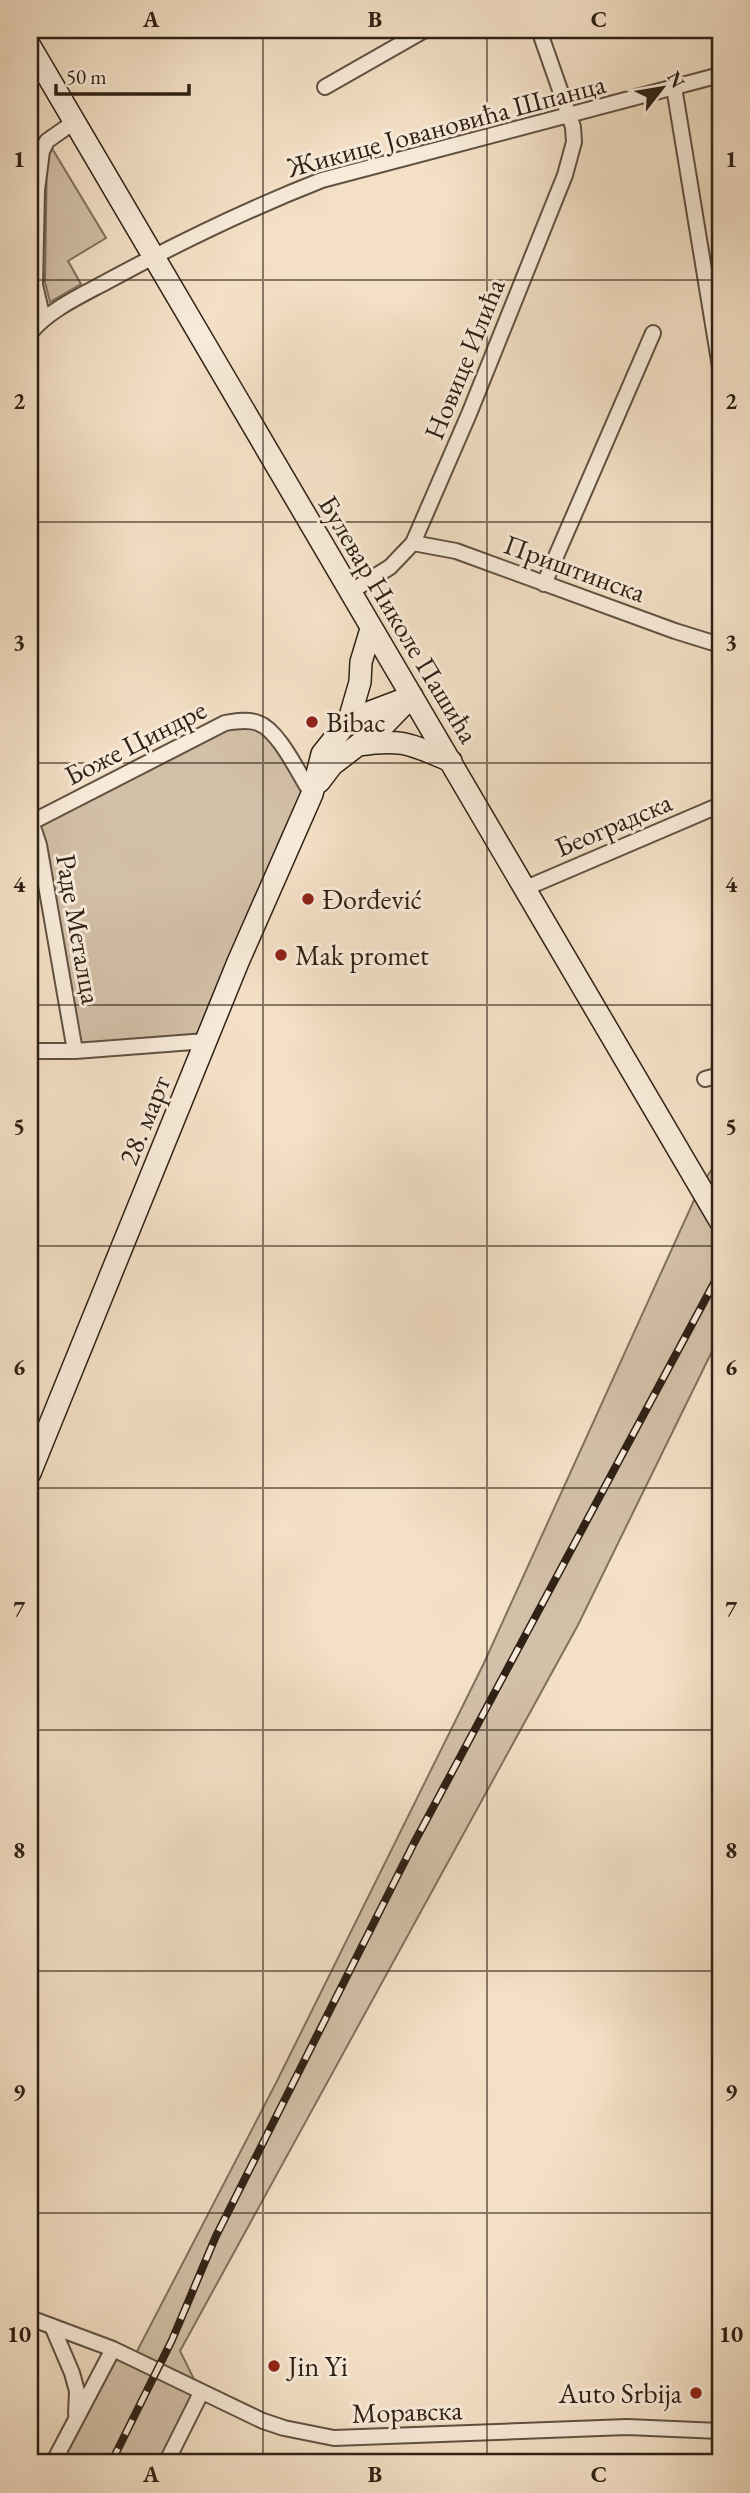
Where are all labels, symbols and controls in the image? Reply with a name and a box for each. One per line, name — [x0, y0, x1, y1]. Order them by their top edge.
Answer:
text: A — [142, 4, 160, 34]
text: B — [368, 4, 382, 34]
text: C — [591, 4, 607, 34]
scale bar — [56, 52, 189, 96]
north arrow — [628, 52, 698, 122]
text: 50 m — [66, 63, 107, 90]
street label: Жикице Јовановића Шпанца — [282, 65, 610, 185]
text: N — [661, 66, 691, 93]
text: 1 — [13, 144, 25, 174]
text: 1 — [725, 144, 737, 174]
street label: Новице Илића — [415, 272, 513, 445]
text: 2 — [13, 386, 25, 416]
text: 2 — [725, 386, 737, 416]
street label: Булевар Николе Пашића — [311, 488, 488, 750]
street label: Приштинска — [499, 526, 651, 610]
text: 3 — [13, 627, 25, 657]
text: 3 — [725, 627, 737, 657]
street label: Боже Циндре — [58, 691, 212, 793]
place label: Bibac — [326, 704, 386, 740]
marker: Bibac — [304, 714, 320, 730]
street label: Београдска — [549, 783, 678, 865]
street label: Раде Металца — [48, 851, 110, 1008]
text: 4 — [13, 869, 26, 899]
text: 4 — [725, 869, 738, 899]
place label: Đorđević — [322, 881, 422, 917]
marker: Đorđević — [300, 891, 316, 907]
place label: Mak promet — [295, 937, 429, 973]
marker: Mak promet — [273, 947, 289, 963]
street label: 28. март — [110, 1069, 178, 1170]
text: 5 — [13, 1111, 25, 1141]
text: 5 — [725, 1111, 737, 1141]
text: 6 — [13, 1352, 25, 1382]
text: 6 — [725, 1352, 737, 1382]
text: 7 — [13, 1594, 26, 1624]
text: 7 — [725, 1594, 738, 1624]
text: 8 — [13, 1835, 25, 1865]
text: 8 — [725, 1835, 737, 1865]
text: 9 — [13, 2077, 25, 2107]
text: 9 — [725, 2077, 737, 2107]
text: 10 — [7, 2319, 31, 2349]
text: 10 — [719, 2319, 743, 2349]
place label: Jin Yi — [286, 2348, 348, 2384]
marker: Jin Yi — [266, 2358, 282, 2374]
place label: Auto Srbija — [557, 2375, 683, 2411]
marker: Auto Srbija — [688, 2385, 704, 2401]
street label: Моравска — [351, 2391, 464, 2431]
text: A — [142, 2459, 160, 2489]
text: B — [368, 2459, 382, 2489]
text: C — [591, 2459, 607, 2489]

